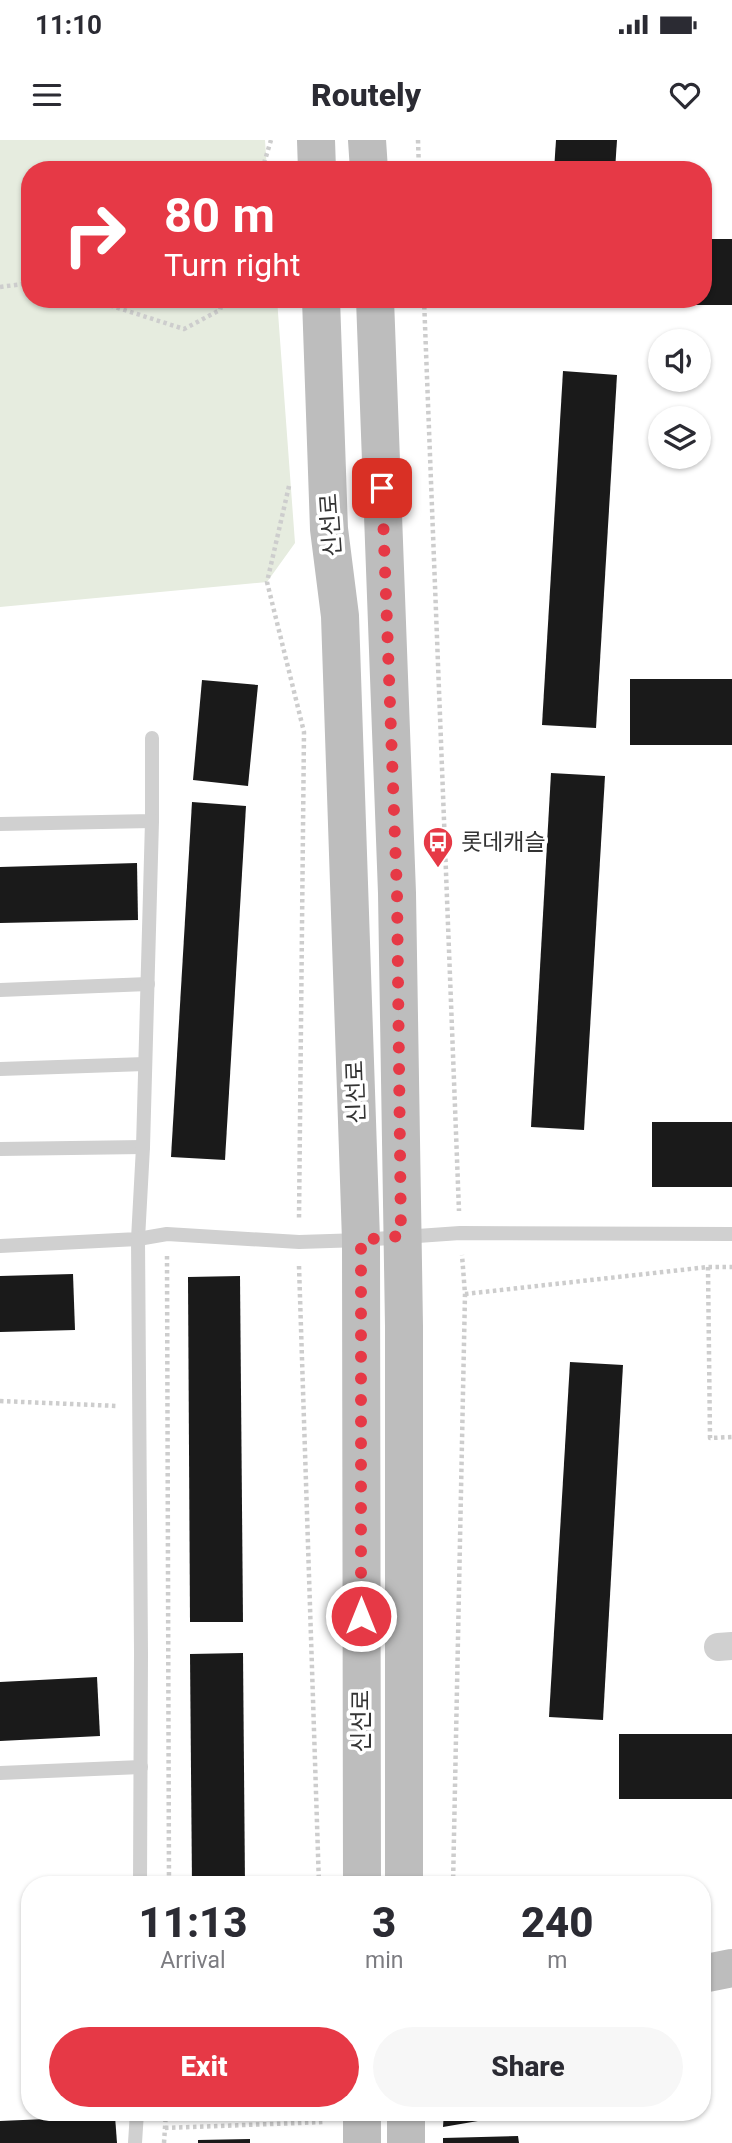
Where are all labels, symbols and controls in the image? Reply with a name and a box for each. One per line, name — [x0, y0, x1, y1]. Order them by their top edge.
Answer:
text: 11:10 — [35, 10, 102, 40]
icon: menu — [28, 76, 66, 114]
text: Routely — [311, 76, 421, 114]
icon: heart — [666, 76, 704, 114]
text: 80 m — [164, 187, 275, 244]
icon: right — [49, 189, 140, 280]
text: Turn right — [164, 246, 300, 284]
map controls — [648, 329, 711, 469]
button: sound — [648, 329, 711, 392]
button: layers — [648, 406, 711, 469]
pin — [352, 458, 412, 518]
icon: arrive — [363, 469, 401, 507]
street label: 신선로 — [315, 492, 347, 558]
bus stop icon: 롯데캐슬 — [421, 825, 455, 869]
place label: 롯데캐슬 — [461, 829, 546, 856]
street label: 신선로 — [341, 1060, 371, 1124]
position arrow — [324, 1579, 398, 1653]
street label: 신선로 — [348, 1689, 375, 1753]
text: 11:13 — [138, 1898, 248, 1947]
text: 3 — [372, 1898, 396, 1947]
text: 240 — [521, 1898, 594, 1947]
text: Arrival — [160, 1947, 226, 1974]
text: min — [365, 1947, 403, 1974]
text: m — [547, 1947, 567, 1974]
button: Exit — [49, 2027, 359, 2107]
button: Share — [373, 2027, 683, 2107]

